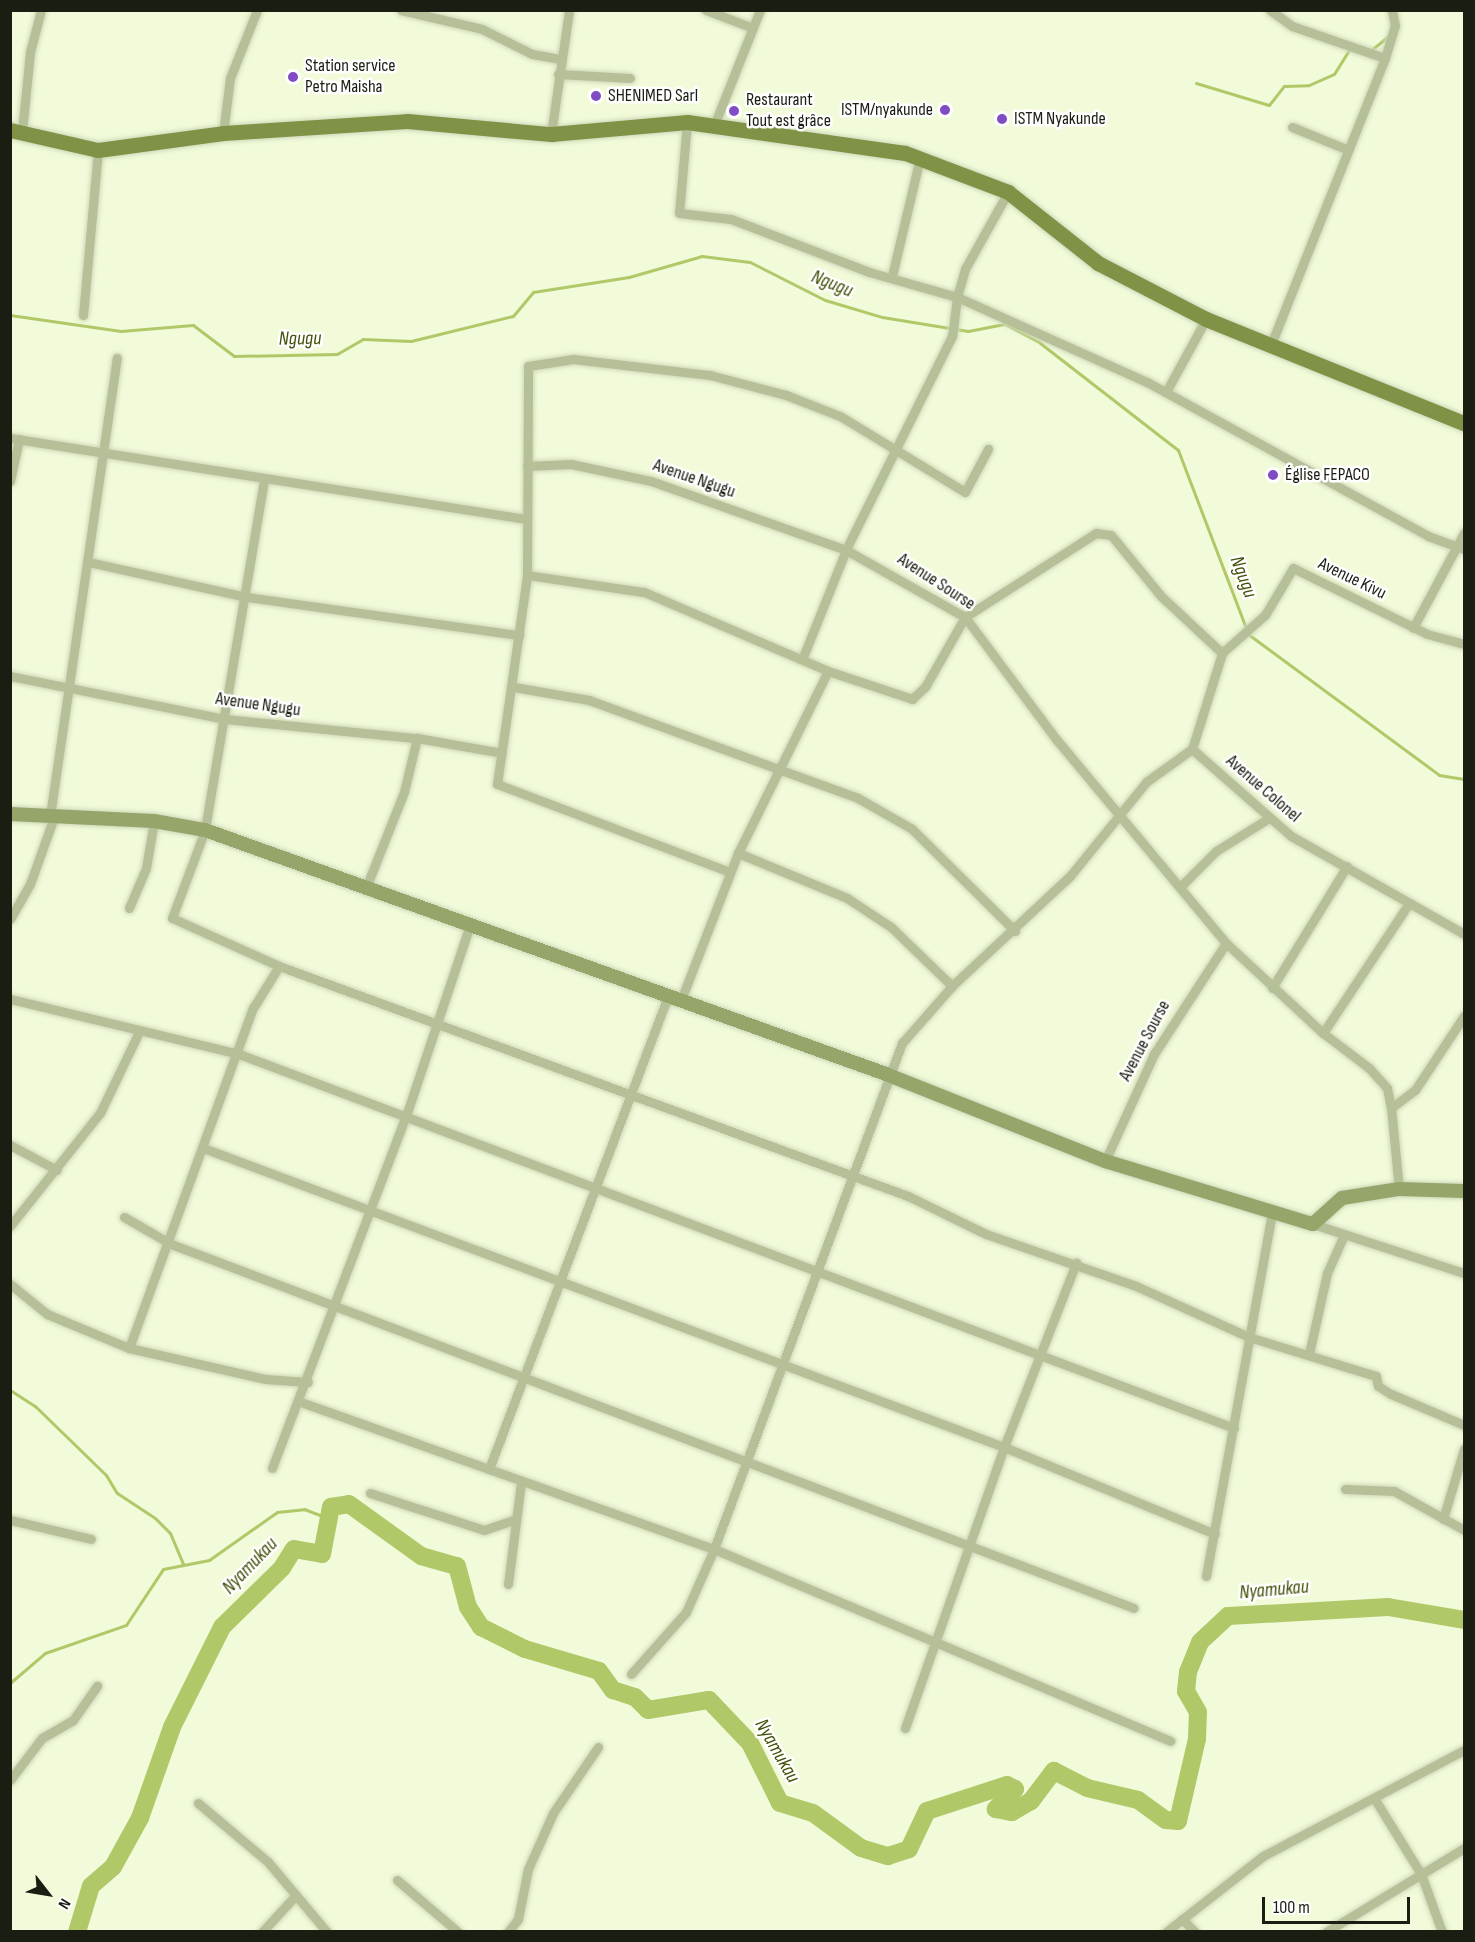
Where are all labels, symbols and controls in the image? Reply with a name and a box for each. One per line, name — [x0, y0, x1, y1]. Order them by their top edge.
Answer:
place label: Station service Petro Maisha — [305, 56, 396, 98]
marker: Station service Petro Maisha — [286, 70, 300, 84]
place label: SHENIMED Sarl — [608, 85, 698, 107]
marker: SHENIMED Sarl — [589, 89, 603, 103]
place label: Restaurant Tout est grâce — [746, 90, 831, 132]
place label: ISTM/nyakunde — [841, 99, 933, 121]
marker: ISTM/nyakunde — [938, 103, 952, 117]
marker: Restaurant Tout est grâce — [727, 104, 741, 118]
place label: ISTM Nyakunde — [1014, 108, 1106, 130]
marker: ISTM Nyakunde — [995, 112, 1009, 126]
water label: Ngugu — [808, 265, 856, 303]
water label: Ngugu — [278, 327, 322, 351]
street label: Avenue Ngugu — [650, 455, 738, 503]
place label: Église FEPACO — [1285, 464, 1370, 486]
marker: Église FEPACO — [1266, 468, 1280, 482]
street label: Avenue Sourse — [893, 549, 979, 615]
water label: Ngugu — [1224, 553, 1262, 601]
street label: Avenue Kivu — [1315, 553, 1389, 605]
street label: Avenue Ngugu — [214, 688, 302, 722]
street label: Avenue Colonel — [1221, 751, 1305, 827]
street label: Avenue Sourse — [1115, 997, 1175, 1085]
water label: Nyamukau — [217, 1533, 283, 1599]
water label: Nyamukau — [1238, 1575, 1310, 1605]
water label: Nyamukau — [749, 1715, 805, 1787]
north arrow — [18, 1864, 78, 1924]
scale bar — [1265, 1885, 1414, 1923]
text: N — [54, 1895, 74, 1912]
text: 100 m — [1273, 1897, 1310, 1918]

